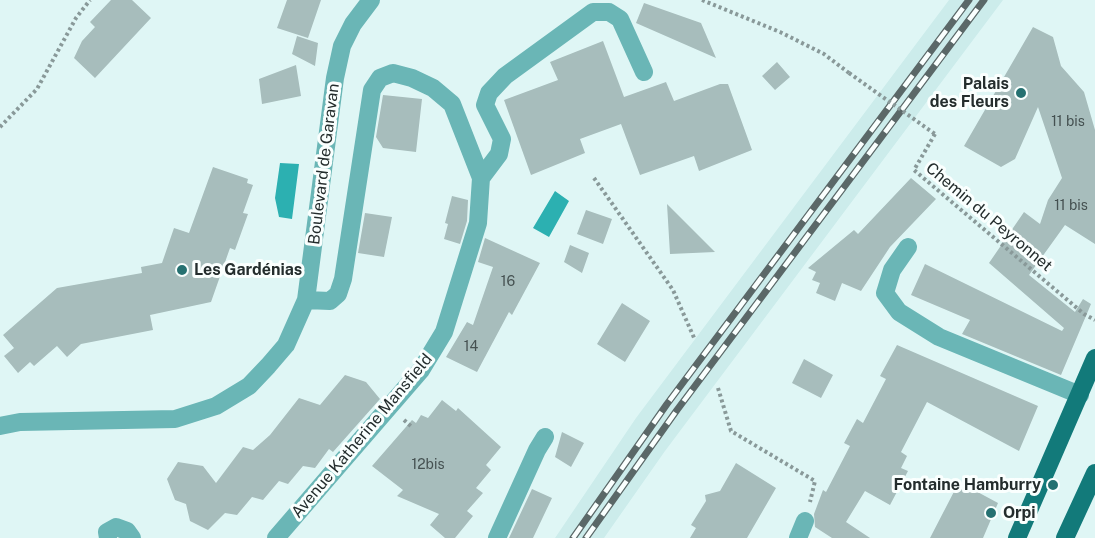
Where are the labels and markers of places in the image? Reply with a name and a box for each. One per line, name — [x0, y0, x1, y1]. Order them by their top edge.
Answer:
place label: Palais des Fleurs — [930, 74, 1009, 112]
marker: Palais des Fleurs — [1014, 86, 1028, 100]
place label: Les Gardénias — [194, 260, 302, 280]
marker: Les Gardénias — [175, 263, 189, 277]
place label: Fontaine Hamburry — [893, 475, 1041, 495]
marker: Fontaine Hamburry — [1046, 478, 1060, 492]
place label: Orpi — [1003, 503, 1036, 523]
marker: Orpi — [984, 506, 998, 520]

